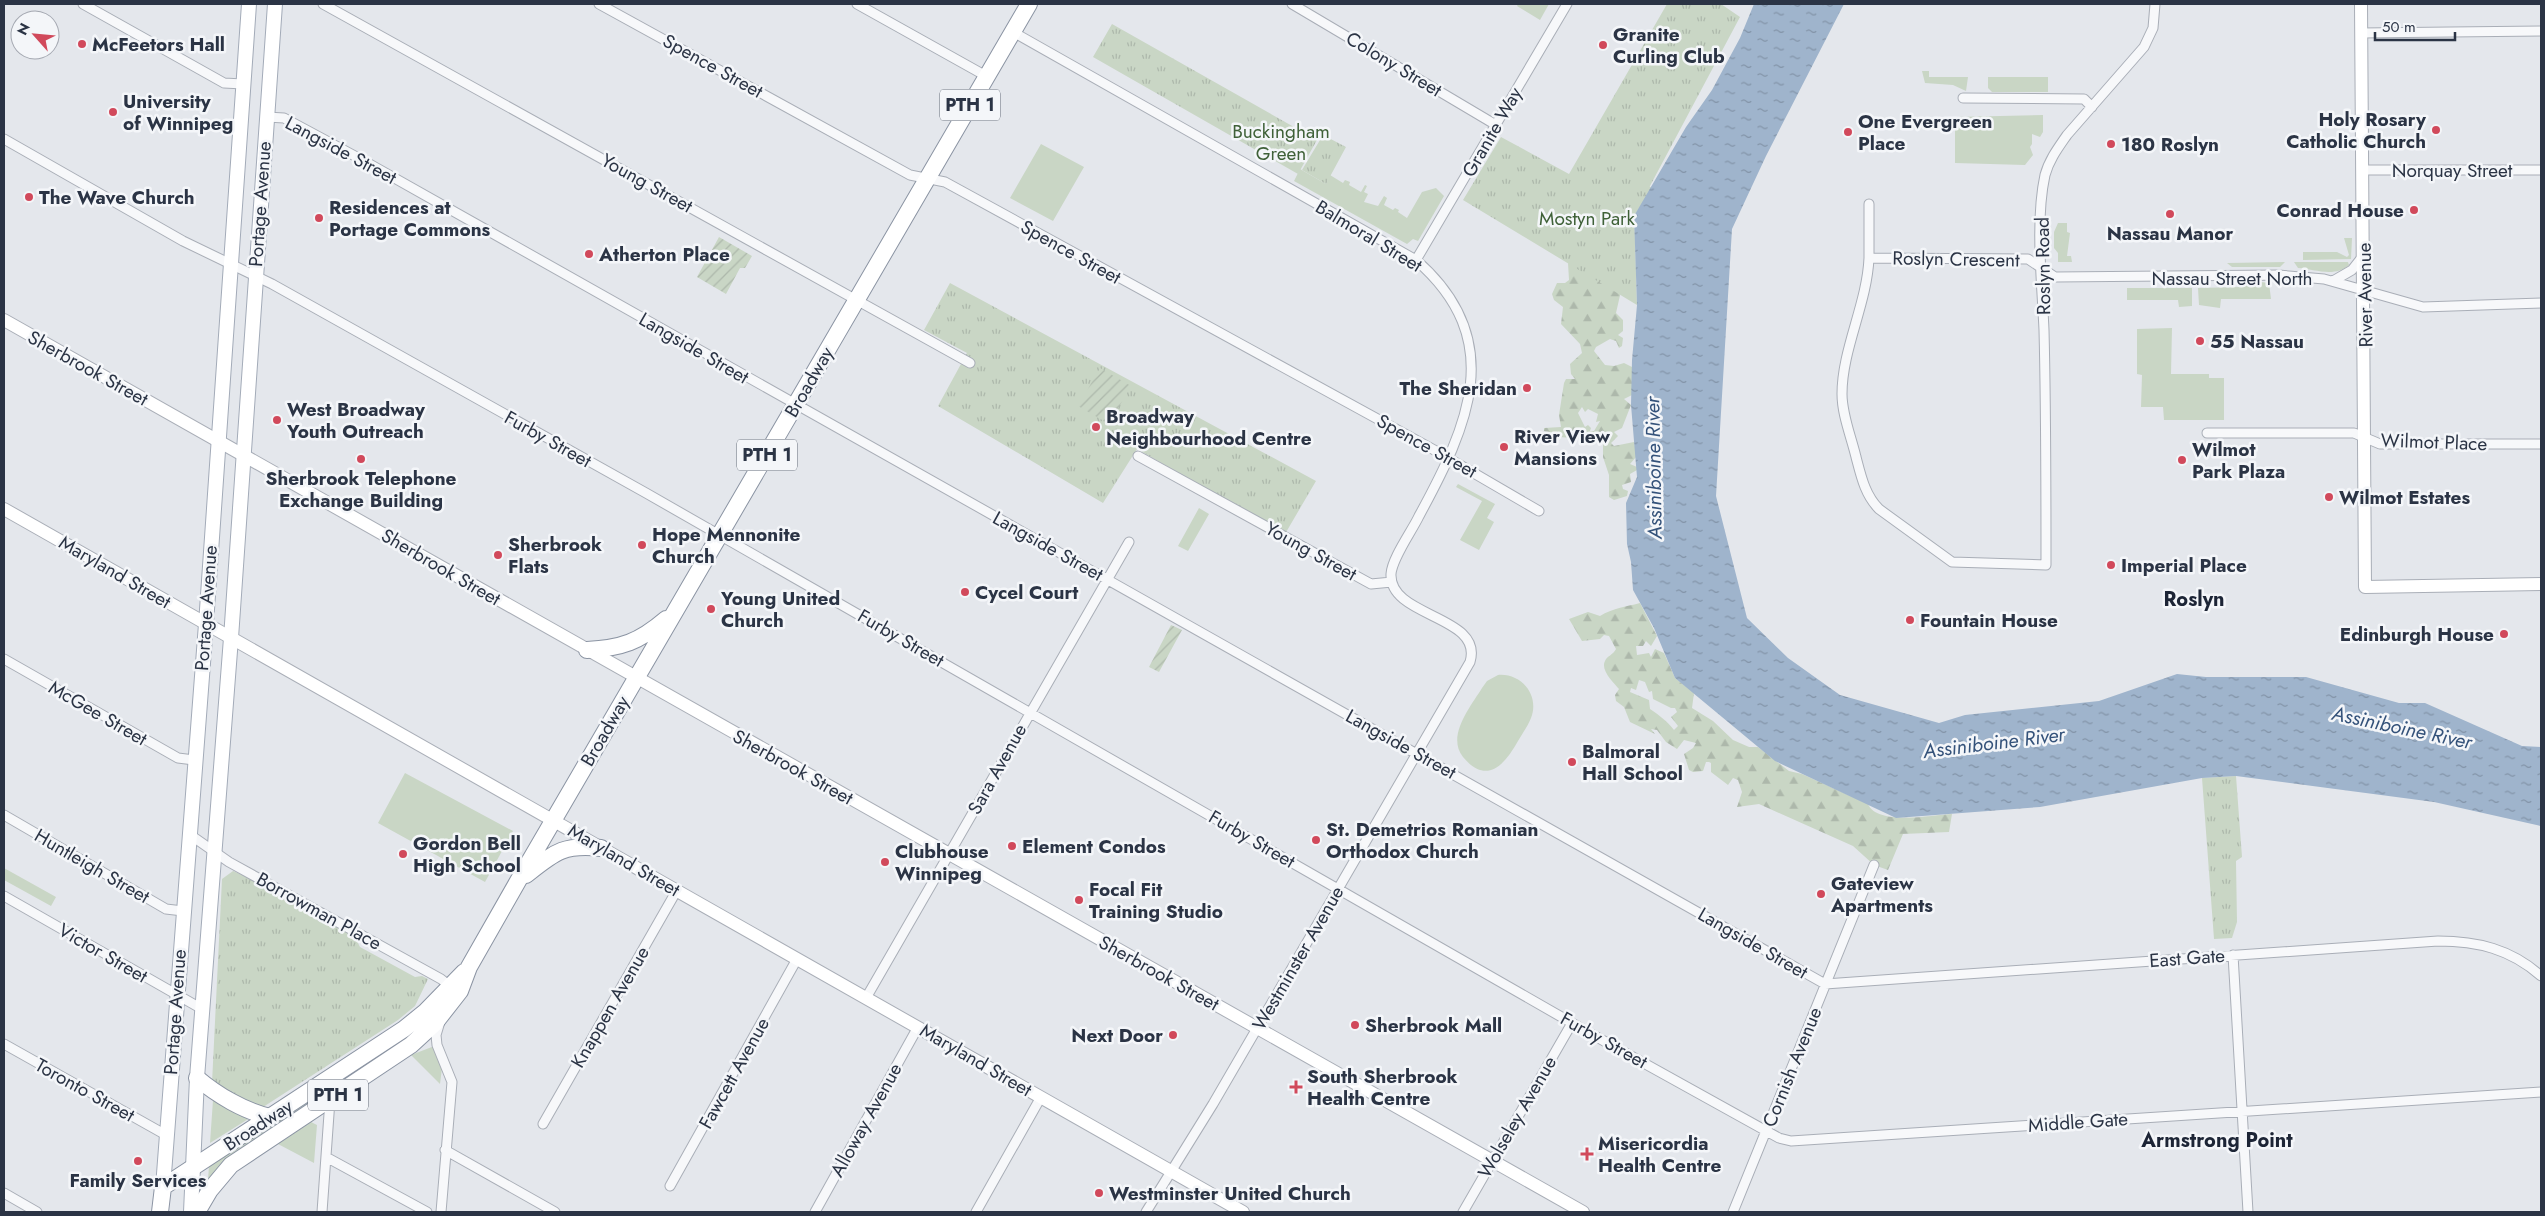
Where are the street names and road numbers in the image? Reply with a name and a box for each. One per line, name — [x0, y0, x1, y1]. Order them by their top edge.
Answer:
street label: Colony Street — [1341, 25, 1447, 103]
street label: Spence Street — [658, 27, 768, 105]
street label: Granite Way — [1455, 82, 1529, 182]
road number: PTH 1 — [940, 90, 1000, 120]
street label: Langside Street — [280, 109, 402, 191]
street label: Portage Avenue — [242, 140, 278, 268]
street label: Young Street — [596, 147, 698, 219]
street label: Norquay Street — [2392, 157, 2513, 184]
street label: Balmoral Street — [1310, 193, 1428, 279]
street label: Spence Street — [1016, 213, 1126, 291]
street label: Roslyn Road — [2029, 217, 2057, 315]
street label: River Avenue — [2351, 242, 2379, 348]
street label: Roslyn Crescent — [1892, 244, 2020, 274]
street label: Nassau Street North — [2151, 265, 2313, 292]
street label: Langside Street — [634, 306, 754, 391]
street label: Sherbrook Street — [23, 324, 153, 412]
street label: Broadway — [778, 341, 840, 422]
street label: Furby Street — [500, 404, 597, 474]
street label: Spence Street — [1372, 407, 1482, 485]
street label: Wilmot Place — [2380, 427, 2488, 457]
road number: PTH 1 — [737, 440, 797, 470]
street label: Langside Street — [988, 504, 1109, 588]
street label: Young Street — [1260, 515, 1362, 587]
street label: Sherbrook Street — [376, 522, 506, 612]
street label: Maryland Street — [54, 529, 176, 615]
street label: Portage Avenue — [188, 544, 224, 672]
street label: Furby Street — [853, 602, 950, 674]
street label: McGee Street — [44, 674, 153, 752]
street label: Broadway — [574, 690, 636, 771]
street label: Langside Street — [1341, 702, 1462, 786]
street label: Sara Avenue — [961, 718, 1033, 819]
street label: Sherbrook Street — [728, 723, 858, 811]
street label: Furby Street — [1204, 803, 1301, 875]
street label: Maryland Street — [563, 817, 685, 903]
street label: Huntleigh Street — [29, 822, 155, 910]
street label: Borrowman Place — [252, 865, 387, 957]
street label: Westminster Avenue — [1246, 881, 1350, 1035]
street label: Langside Street — [1693, 901, 1813, 986]
street label: Victor Street — [53, 917, 153, 990]
street label: Sherbrook Street — [1094, 929, 1224, 1017]
street label: Knappen Avenue — [564, 941, 656, 1073]
street label: East Gate — [2148, 942, 2226, 974]
street label: Portage Avenue — [157, 948, 193, 1076]
street label: Cornish Avenue — [1756, 1003, 1828, 1131]
street label: Furby Street — [1556, 1005, 1653, 1075]
street label: Fawcett Avenue — [692, 1012, 776, 1134]
street label: Maryland Street — [915, 1017, 1037, 1103]
street label: Wolseley Avenue — [1471, 1051, 1563, 1183]
street label: Toronto Street — [30, 1052, 140, 1129]
street label: Alloway Avenue — [824, 1058, 909, 1182]
road number: PTH 1 — [308, 1080, 368, 1110]
street label: Broadway — [218, 1092, 298, 1157]
street label: Middle Gate — [2027, 1105, 2129, 1139]

